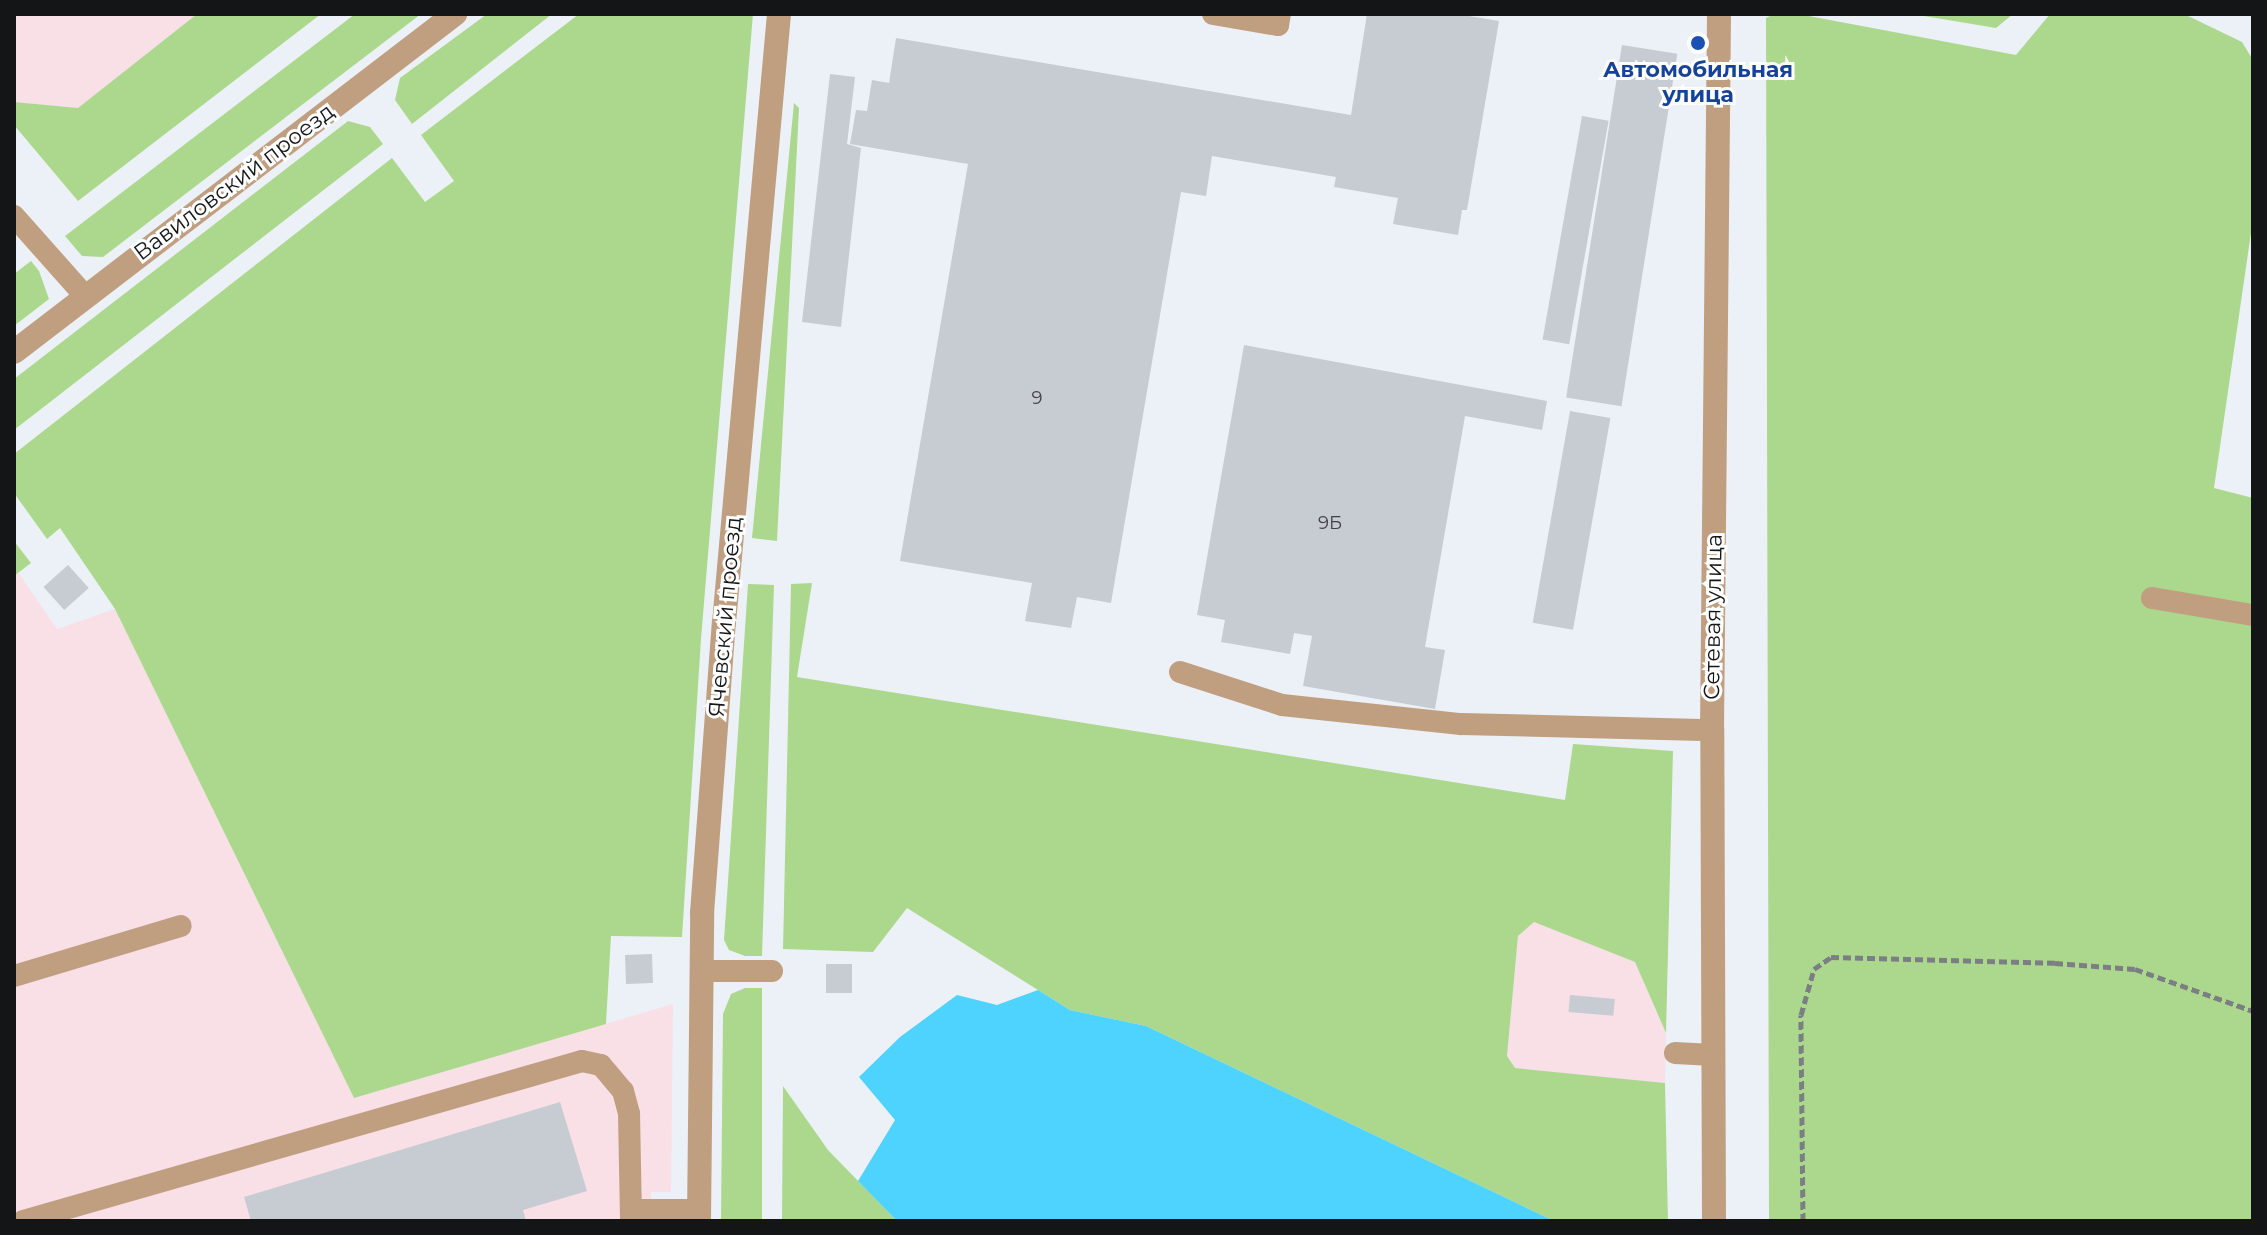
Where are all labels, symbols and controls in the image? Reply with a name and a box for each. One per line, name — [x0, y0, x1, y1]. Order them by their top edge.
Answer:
marker: Автомобильная улица — [1689, 34, 1707, 52]
place label: Автомобильная улица — [1603, 56, 1793, 108]
street label: Вавиловский проезд — [129, 98, 339, 266]
house number: 9 — [1032, 387, 1042, 409]
house number: 9Б — [1318, 512, 1342, 534]
street label: Ячевский проезд — [703, 516, 747, 718]
street label: Сетевая улица — [1698, 534, 1728, 700]

